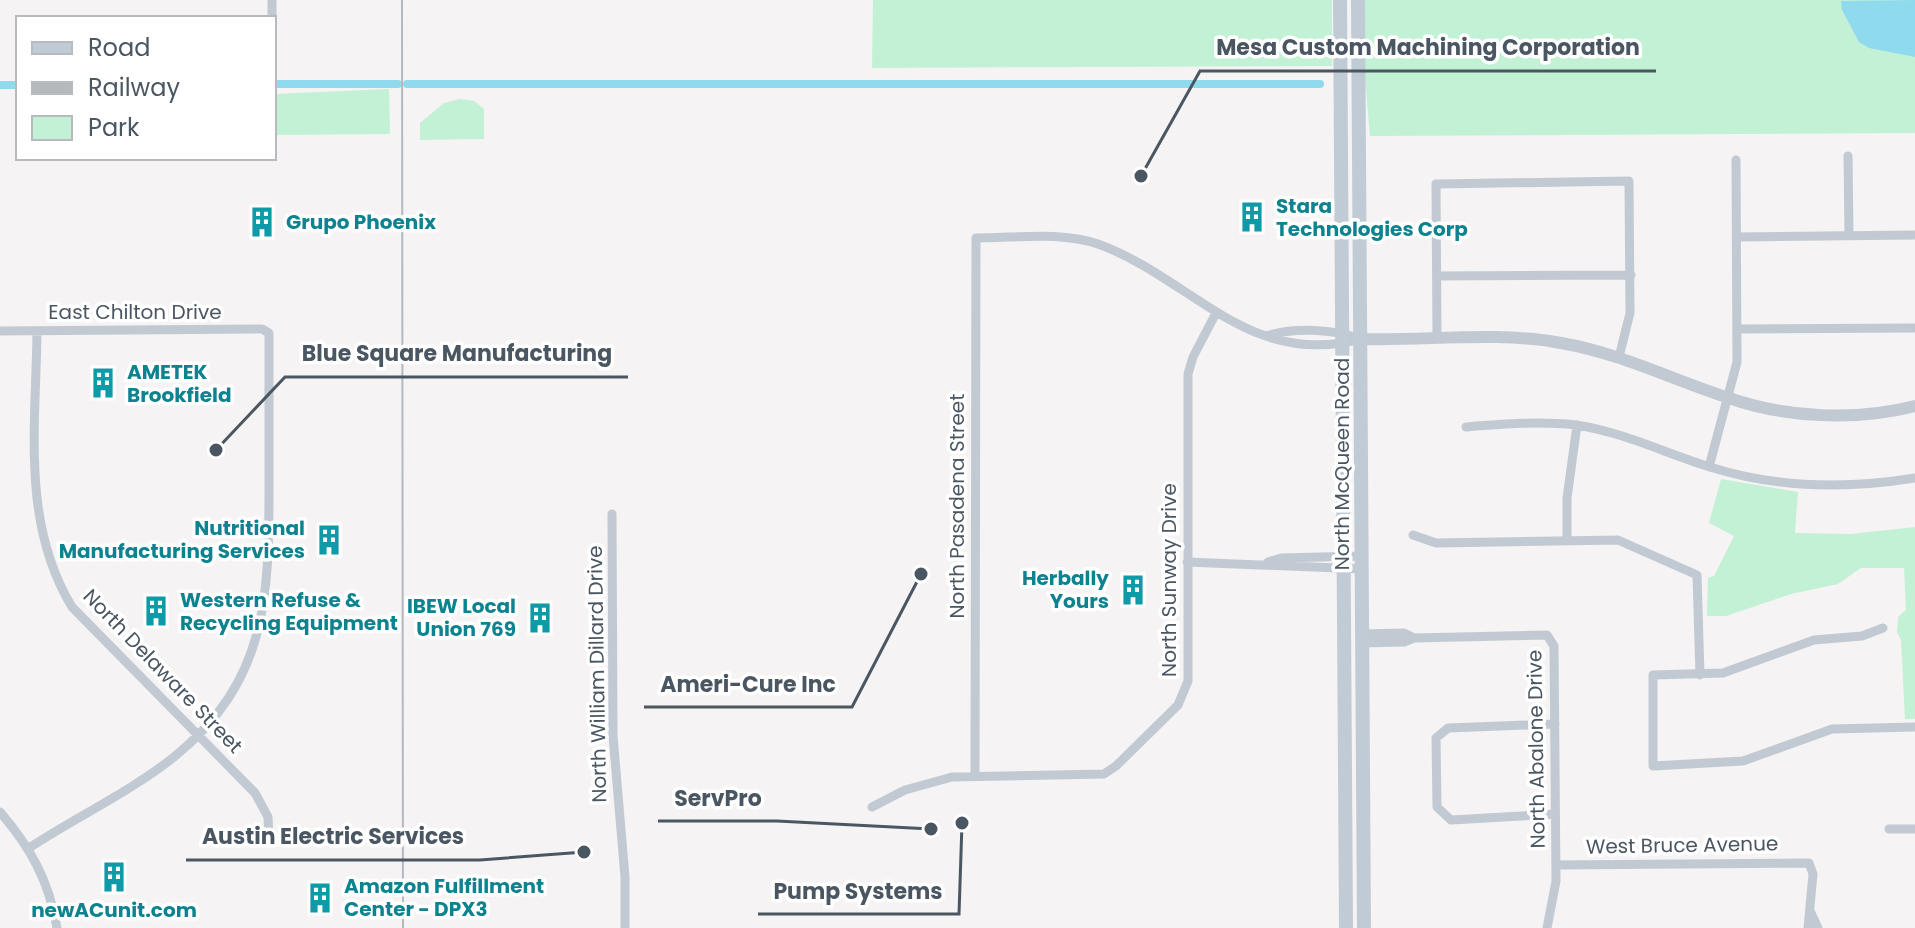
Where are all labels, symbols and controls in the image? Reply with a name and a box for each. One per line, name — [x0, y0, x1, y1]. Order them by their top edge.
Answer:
legend — [16, 16, 276, 160]
callout: Mesa Custom Machining Corporation — [1200, 25, 1656, 71]
text: Road — [88, 31, 150, 64]
text: Mesa Custom Machining Corporation — [1216, 32, 1640, 63]
text: Railway — [88, 71, 181, 104]
text: Park — [88, 111, 140, 144]
place label: Stara Technologies Corp — [1276, 192, 1468, 243]
building icon: Stara Technologies Corp — [1235, 200, 1269, 234]
building icon: Grupo Phoenix — [245, 205, 279, 239]
place label: Grupo Phoenix — [286, 208, 436, 236]
street label: East Chilton Drive — [48, 298, 222, 326]
callout: Blue Square Manufacturing — [285, 331, 628, 377]
text: Blue Square Manufacturing — [302, 338, 612, 369]
place label: AMETEK Brookfield — [127, 358, 231, 409]
street label: North McQueen Road — [1328, 358, 1356, 570]
building icon: AMETEK Brookfield — [86, 366, 120, 400]
street label: North Pasadena Street — [943, 394, 971, 618]
street label: North Sunway Drive — [1155, 483, 1183, 677]
place label: Nutritional Manufacturing Services — [59, 514, 305, 565]
building icon: Nutritional Manufacturing Services — [312, 523, 346, 557]
street label: North William Dillard Drive — [581, 545, 613, 803]
place label: Herbally Yours — [1022, 564, 1109, 615]
building icon: Herbally Yours — [1116, 573, 1150, 607]
street label: North Delaware Street — [77, 583, 249, 759]
place label: Western Refuse & Recycling Equipment — [180, 586, 398, 637]
place label: IBEW Local Union 769 — [407, 592, 516, 643]
building icon: Western Refuse & Recycling Equipment — [139, 594, 173, 628]
building icon: IBEW Local Union 769 — [523, 601, 557, 635]
street label: North Abalone Drive — [1520, 649, 1552, 849]
callout: Ameri-Cure Inc — [644, 661, 852, 707]
text: Ameri-Cure Inc — [660, 669, 836, 700]
callout: ServPro — [658, 775, 777, 821]
text: ServPro — [674, 783, 762, 814]
callout: Austin Electric Services — [186, 814, 480, 860]
text: Austin Electric Services — [202, 821, 464, 852]
street label: West Bruce Avenue — [1586, 829, 1778, 861]
building icon: newACunit.com — [97, 860, 131, 894]
callout: Pump Systems — [758, 868, 959, 914]
place label: Amazon Fulfillment Center - DPX3 — [344, 872, 544, 923]
text: Pump Systems — [773, 876, 943, 907]
building icon: Amazon Fulfillment Center - DPX3 — [303, 881, 337, 915]
place label: newACunit.com — [31, 896, 197, 924]

